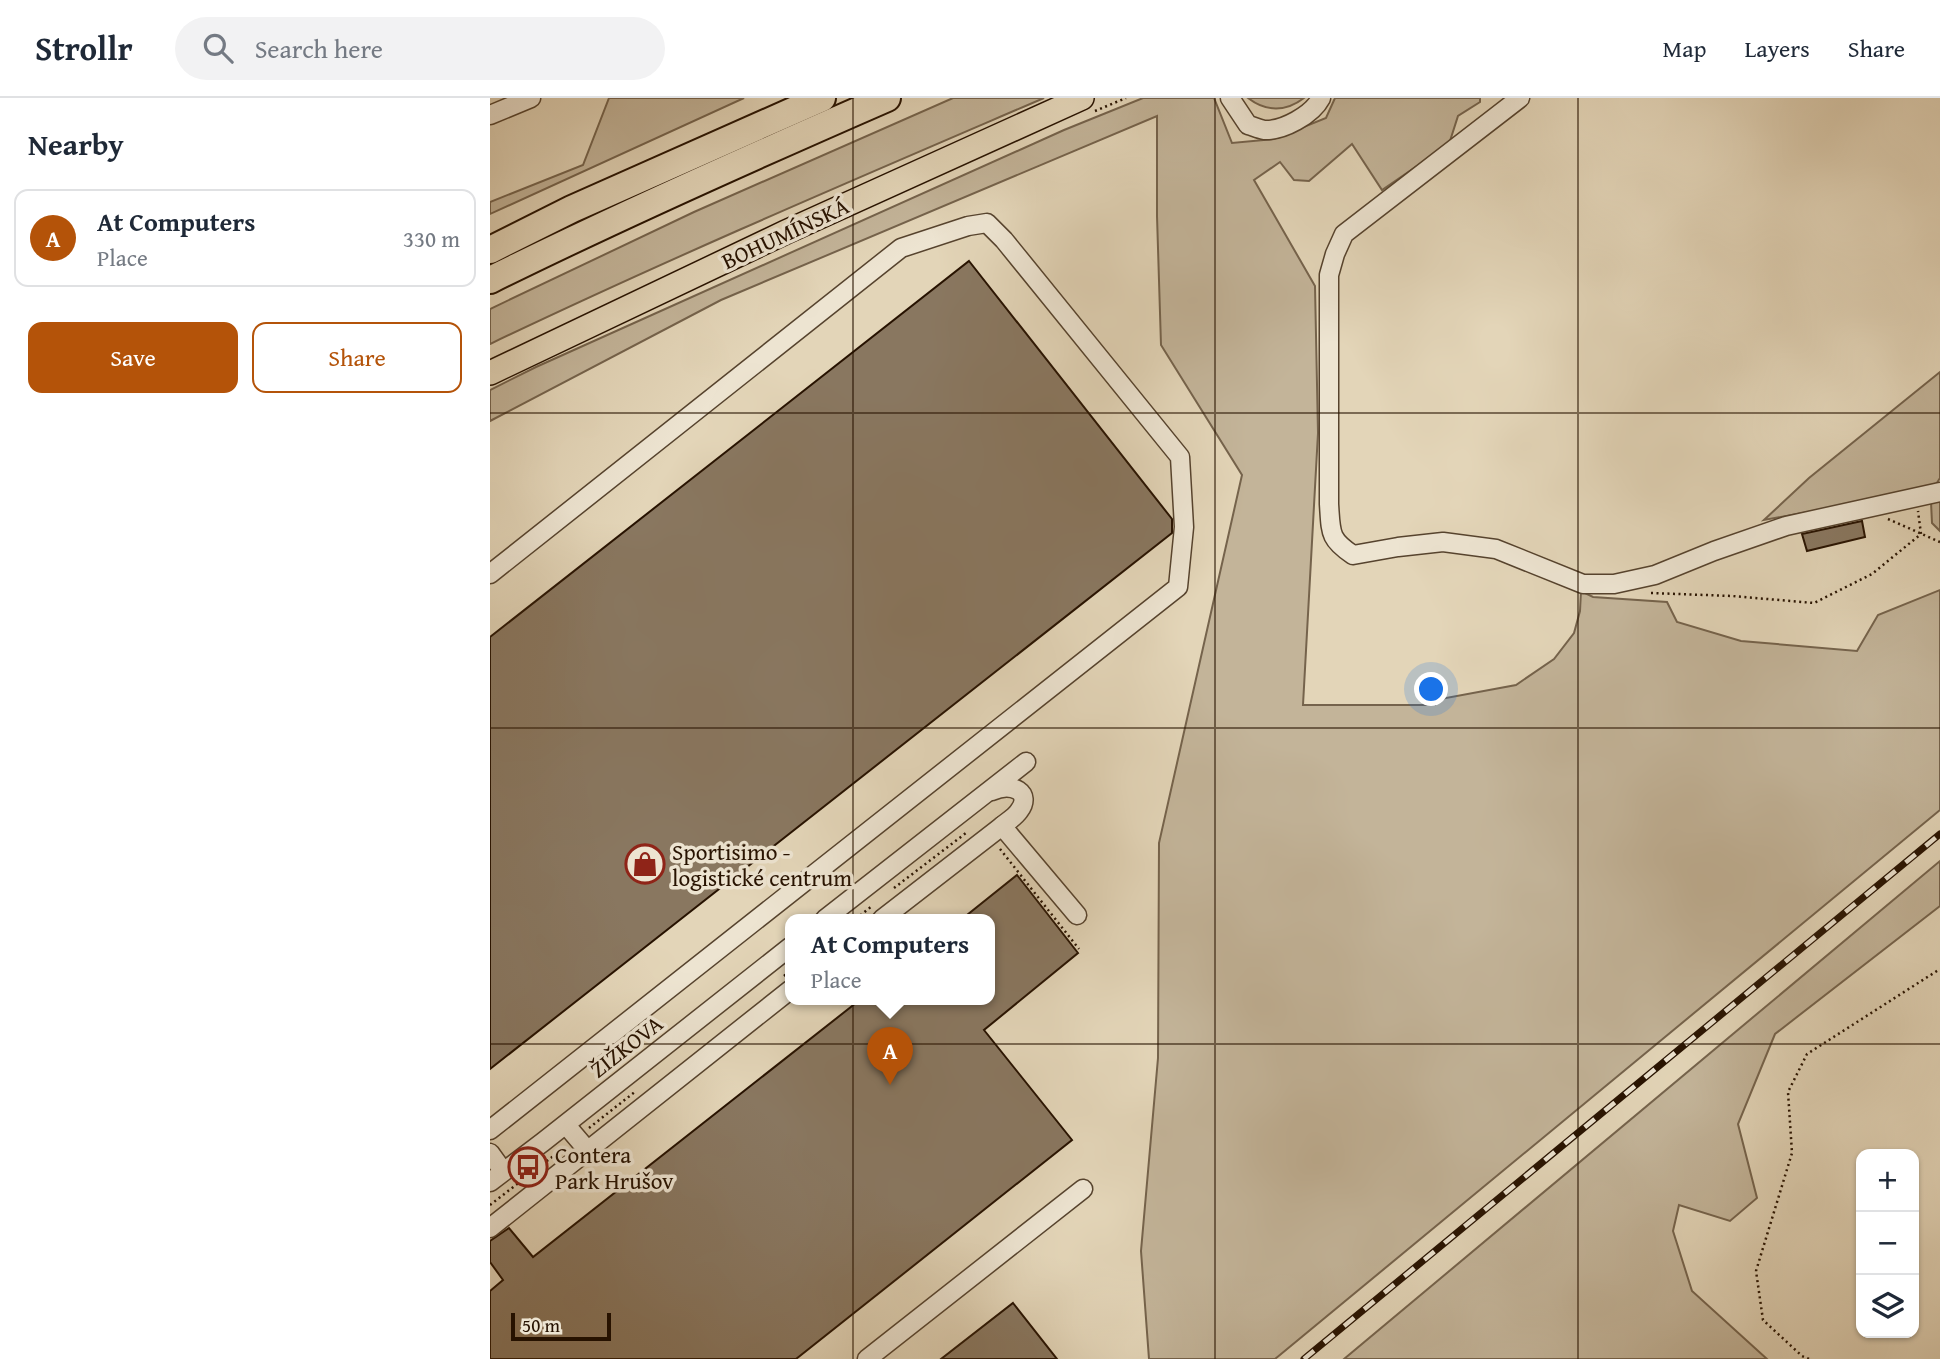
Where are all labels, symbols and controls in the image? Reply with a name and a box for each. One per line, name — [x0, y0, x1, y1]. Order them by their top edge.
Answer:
search box — [175, 17, 665, 80]
text: Strollr — [35, 24, 133, 72]
icon: search — [199, 29, 237, 67]
text: Search here — [255, 29, 383, 68]
text: Map — [1663, 31, 1706, 66]
text: Layers — [1744, 31, 1810, 66]
text: Share — [1848, 31, 1905, 66]
text: Nearby — [28, 122, 124, 166]
street label: BOHUMÍNSKÁ — [716, 189, 854, 277]
text: At Computers — [97, 202, 255, 241]
text: A — [46, 222, 60, 255]
text: 330 m — [403, 222, 460, 255]
text: Place — [97, 241, 148, 274]
button: Save — [28, 322, 238, 393]
button: Share — [252, 322, 462, 393]
your location — [1414, 672, 1448, 706]
place label: Sportisimo - logistické centrum — [672, 835, 852, 894]
shop icon: Sportisimo - logistické centrum — [624, 843, 666, 885]
popup — [785, 914, 995, 1005]
text: At Computers — [811, 924, 969, 963]
text: Place — [811, 963, 861, 996]
street label: ŽIŽKOVA — [583, 1007, 669, 1085]
pin: A — [867, 1027, 913, 1085]
place label: Contera Park Hrušov — [555, 1138, 674, 1197]
bus stop icon: Contera Park Hrušov — [507, 1146, 549, 1188]
map controls — [1856, 1149, 1919, 1338]
button: + — [1856, 1149, 1919, 1212]
button: − — [1856, 1212, 1919, 1275]
button: layers — [1856, 1275, 1919, 1338]
scale bar — [511, 1310, 611, 1342]
text: 50 m — [522, 1311, 560, 1339]

